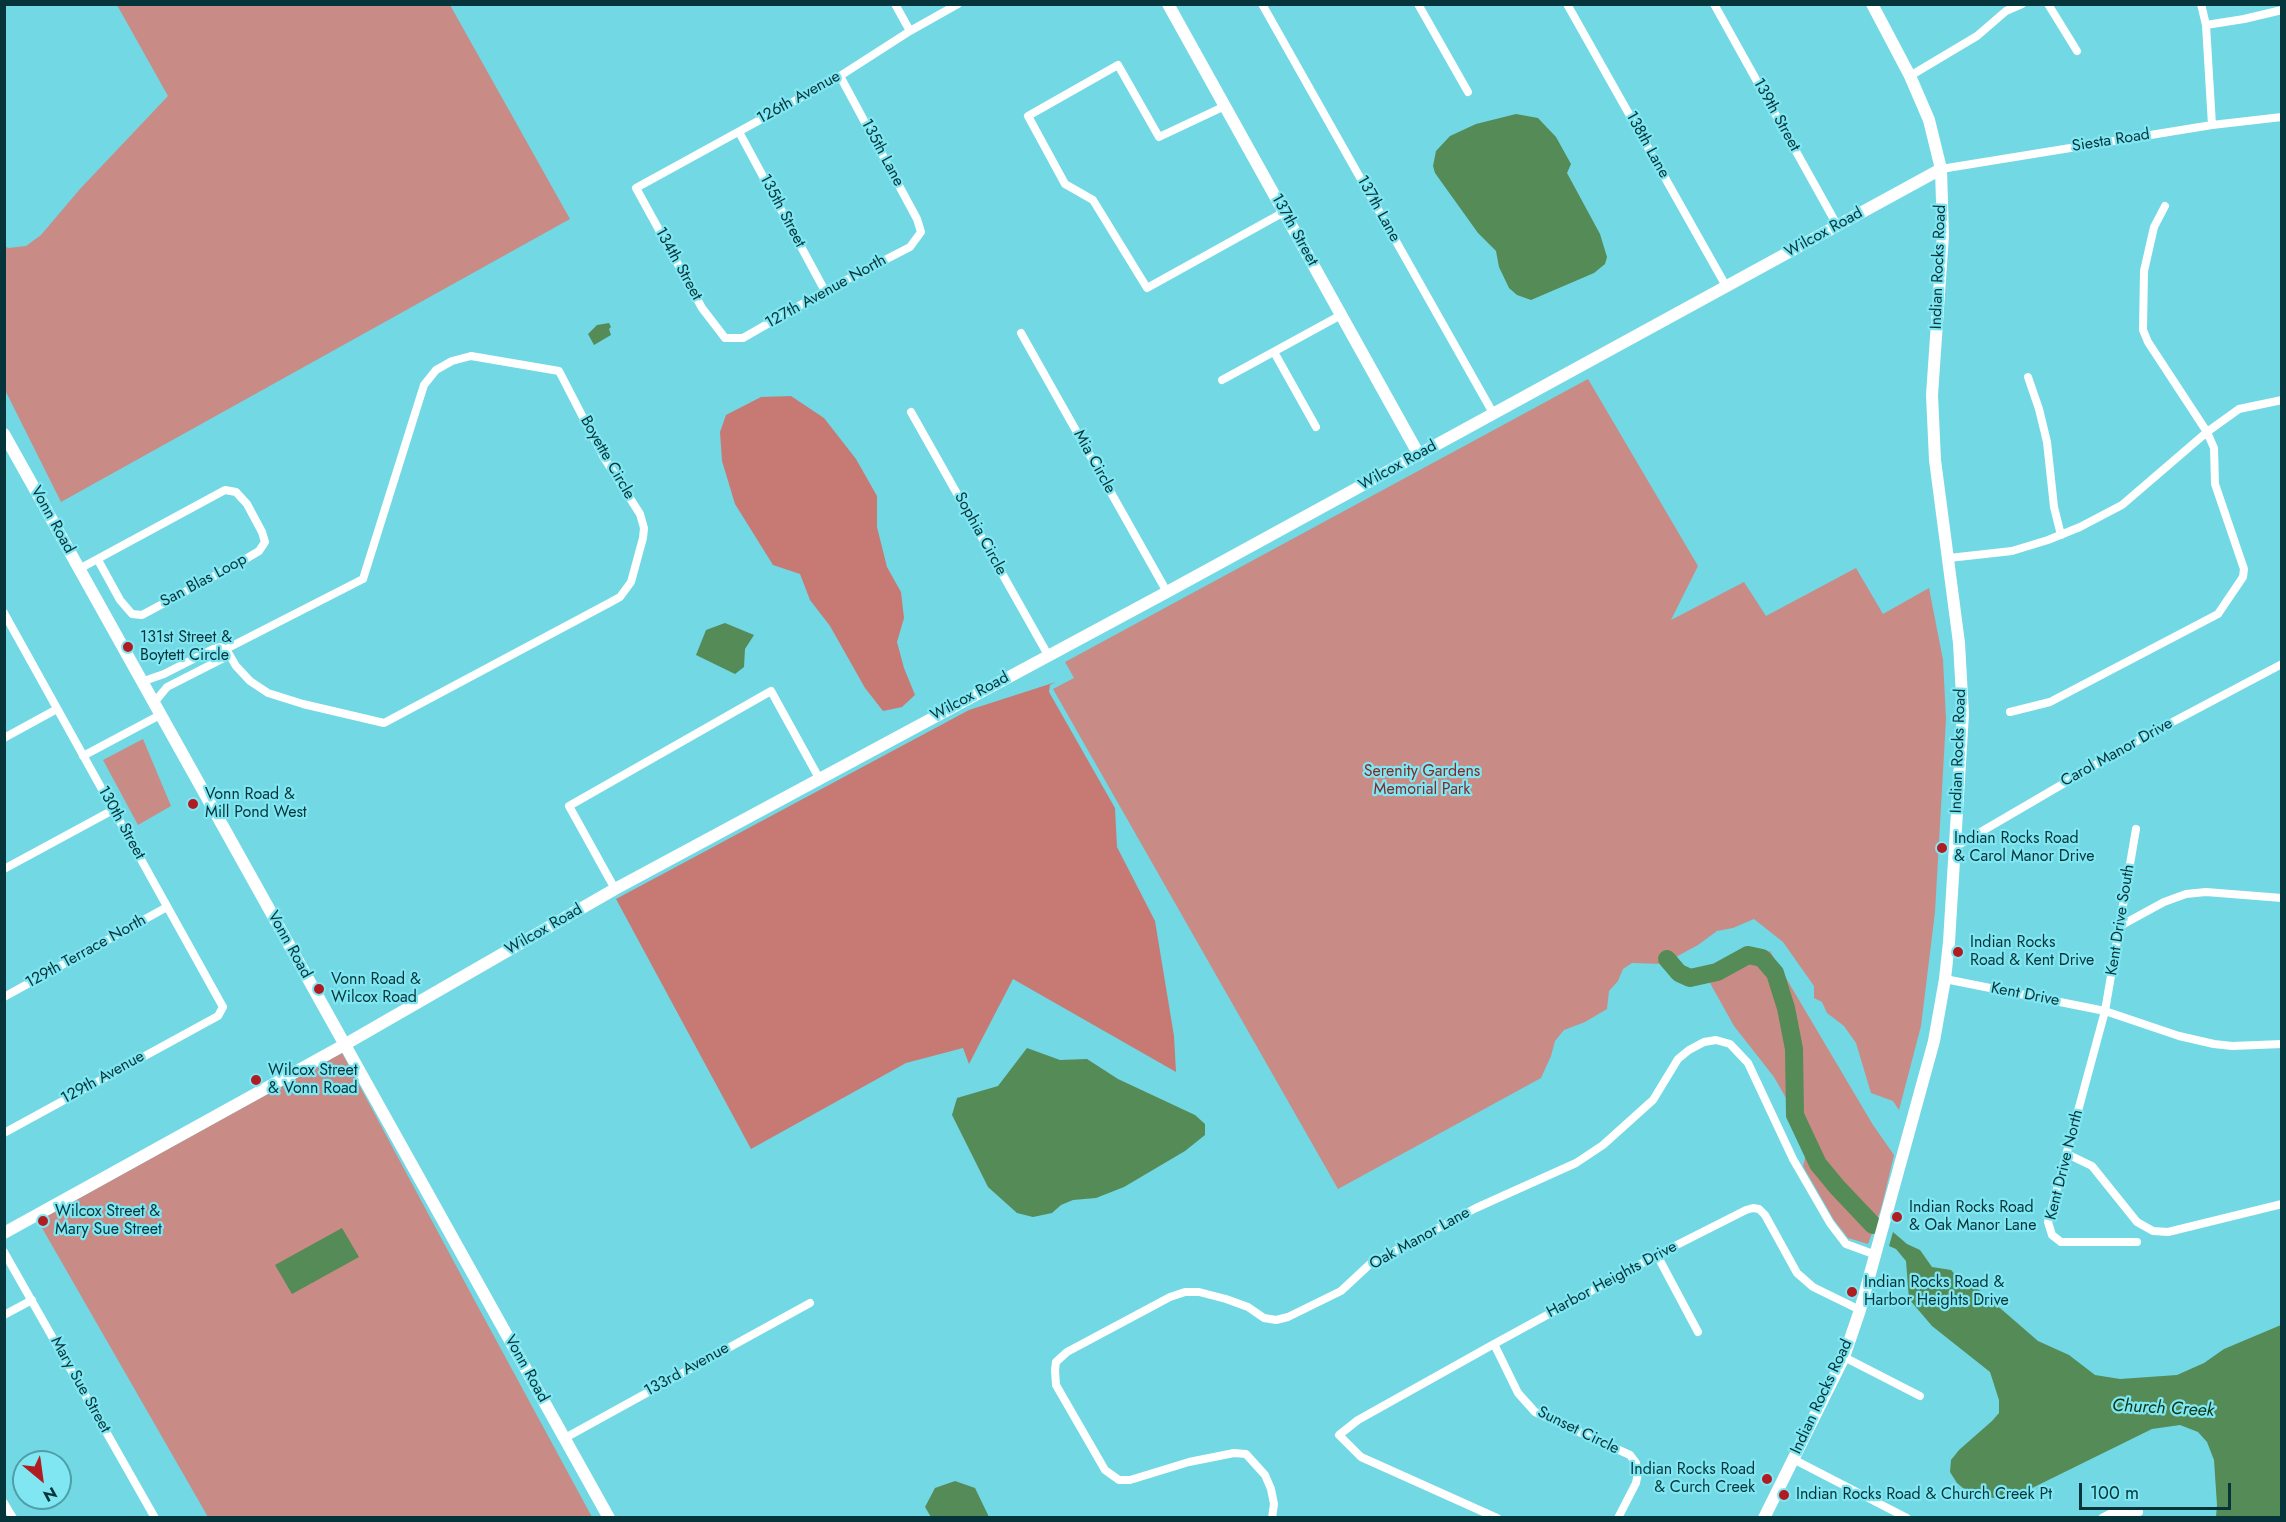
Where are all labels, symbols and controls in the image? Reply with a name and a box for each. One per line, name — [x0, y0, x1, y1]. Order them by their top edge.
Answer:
street label: 126th Avenue — [754, 67, 844, 129]
street label: 139th Street — [1748, 75, 1804, 155]
street label: 138th Lane — [1621, 108, 1673, 182]
street label: 135th Lane — [856, 116, 908, 190]
street label: Siesta Road — [2071, 125, 2151, 157]
street label: 135th Street — [755, 171, 809, 251]
street label: 137th Lane — [1352, 173, 1404, 245]
street label: 137th Street — [1266, 191, 1322, 269]
street label: Wilcox Road — [1782, 204, 1866, 262]
street label: Indian Rocks Road — [1927, 204, 1951, 330]
street label: 134th Street — [650, 224, 706, 304]
street label: 127th Avenue North — [762, 251, 890, 333]
street label: Boyette Circle — [575, 413, 639, 503]
street label: Mia Circle — [1069, 427, 1119, 497]
street label: Wilcox Road — [1356, 437, 1440, 495]
street label: Vonn Road — [26, 483, 78, 557]
street label: Sophia Circle — [949, 489, 1011, 579]
street label: San Blas Loop — [158, 550, 250, 612]
place label: 131st Street & Boytett Circle — [140, 628, 232, 666]
marker: 131st Street & Boytett Circle — [121, 640, 135, 654]
street label: Wilcox Road — [928, 668, 1012, 726]
street label: Indian Rocks Road — [1947, 688, 1971, 814]
street label: Carol Manor Drive — [2058, 714, 2176, 792]
park label: Serenity Gardens Memorial Park — [1364, 762, 1480, 800]
street label: 130th Street — [93, 783, 149, 863]
place label: Vonn Road & Mill Pond West — [205, 785, 307, 823]
marker: Vonn Road & Mill Pond West — [186, 797, 200, 811]
place label: Indian Rocks Road & Carol Manor Drive — [1954, 829, 2094, 867]
marker: Indian Rocks Road & Carol Manor Drive — [1935, 841, 1949, 855]
street label: Kent Drive South — [2103, 863, 2139, 977]
street label: Wilcox Road — [502, 900, 586, 960]
street label: Vonn Road — [263, 908, 315, 982]
street label: 129th Terrace North — [22, 911, 150, 993]
place label: Indian Rocks Road & Kent Drive — [1970, 933, 2094, 971]
marker: Indian Rocks Road & Kent Drive — [1951, 945, 1965, 959]
place label: Vonn Road & Wilcox Road — [331, 970, 421, 1008]
street label: Kent Drive — [1989, 979, 2061, 1011]
marker: Vonn Road & Wilcox Road — [312, 982, 326, 996]
street label: 129th Avenue — [58, 1047, 148, 1109]
place label: Wilcox Street & Vonn Road — [268, 1061, 358, 1099]
marker: Wilcox Street & Vonn Road — [249, 1073, 263, 1087]
street label: Kent Drive North — [2042, 1108, 2088, 1222]
place label: Indian Rocks Road & Oak Manor Lane — [1909, 1198, 2036, 1236]
place label: Wilcox Street & Mary Sue Street — [55, 1202, 162, 1240]
street label: Oak Manor Lane — [1366, 1204, 1474, 1274]
marker: Indian Rocks Road & Oak Manor Lane — [1890, 1210, 1904, 1224]
marker: Wilcox Street & Mary Sue Street — [36, 1214, 50, 1228]
street label: Harbor Heights Drive — [1544, 1238, 1680, 1322]
place label: Indian Rocks Road & Harbor Heights Drive — [1864, 1273, 2009, 1311]
marker: Indian Rocks Road & Harbor Heights Drive — [1845, 1285, 1859, 1299]
street label: Vonn Road — [500, 1332, 552, 1406]
street label: Mary Sue Street — [46, 1334, 114, 1436]
street label: Indian Rocks Road — [1787, 1336, 1857, 1458]
street label: 133rd Avenue — [641, 1339, 733, 1401]
water label: Church Creek — [2111, 1396, 2215, 1422]
street label: Sunset Circle — [1534, 1403, 1622, 1459]
north arrow — [12, 1450, 72, 1510]
place label: Indian Rocks Road & Curch Creek — [1630, 1460, 1755, 1498]
scale bar — [2082, 1471, 2234, 1509]
marker: Indian Rocks Road & Curch Creek — [1760, 1472, 1774, 1486]
text: 100 m — [2090, 1480, 2139, 1506]
text: N — [39, 1481, 61, 1508]
place label: Indian Rocks Road & Church Creek Pt — [1796, 1485, 2052, 1505]
marker: Indian Rocks Road & Church Creek Pt — [1777, 1488, 1791, 1502]

